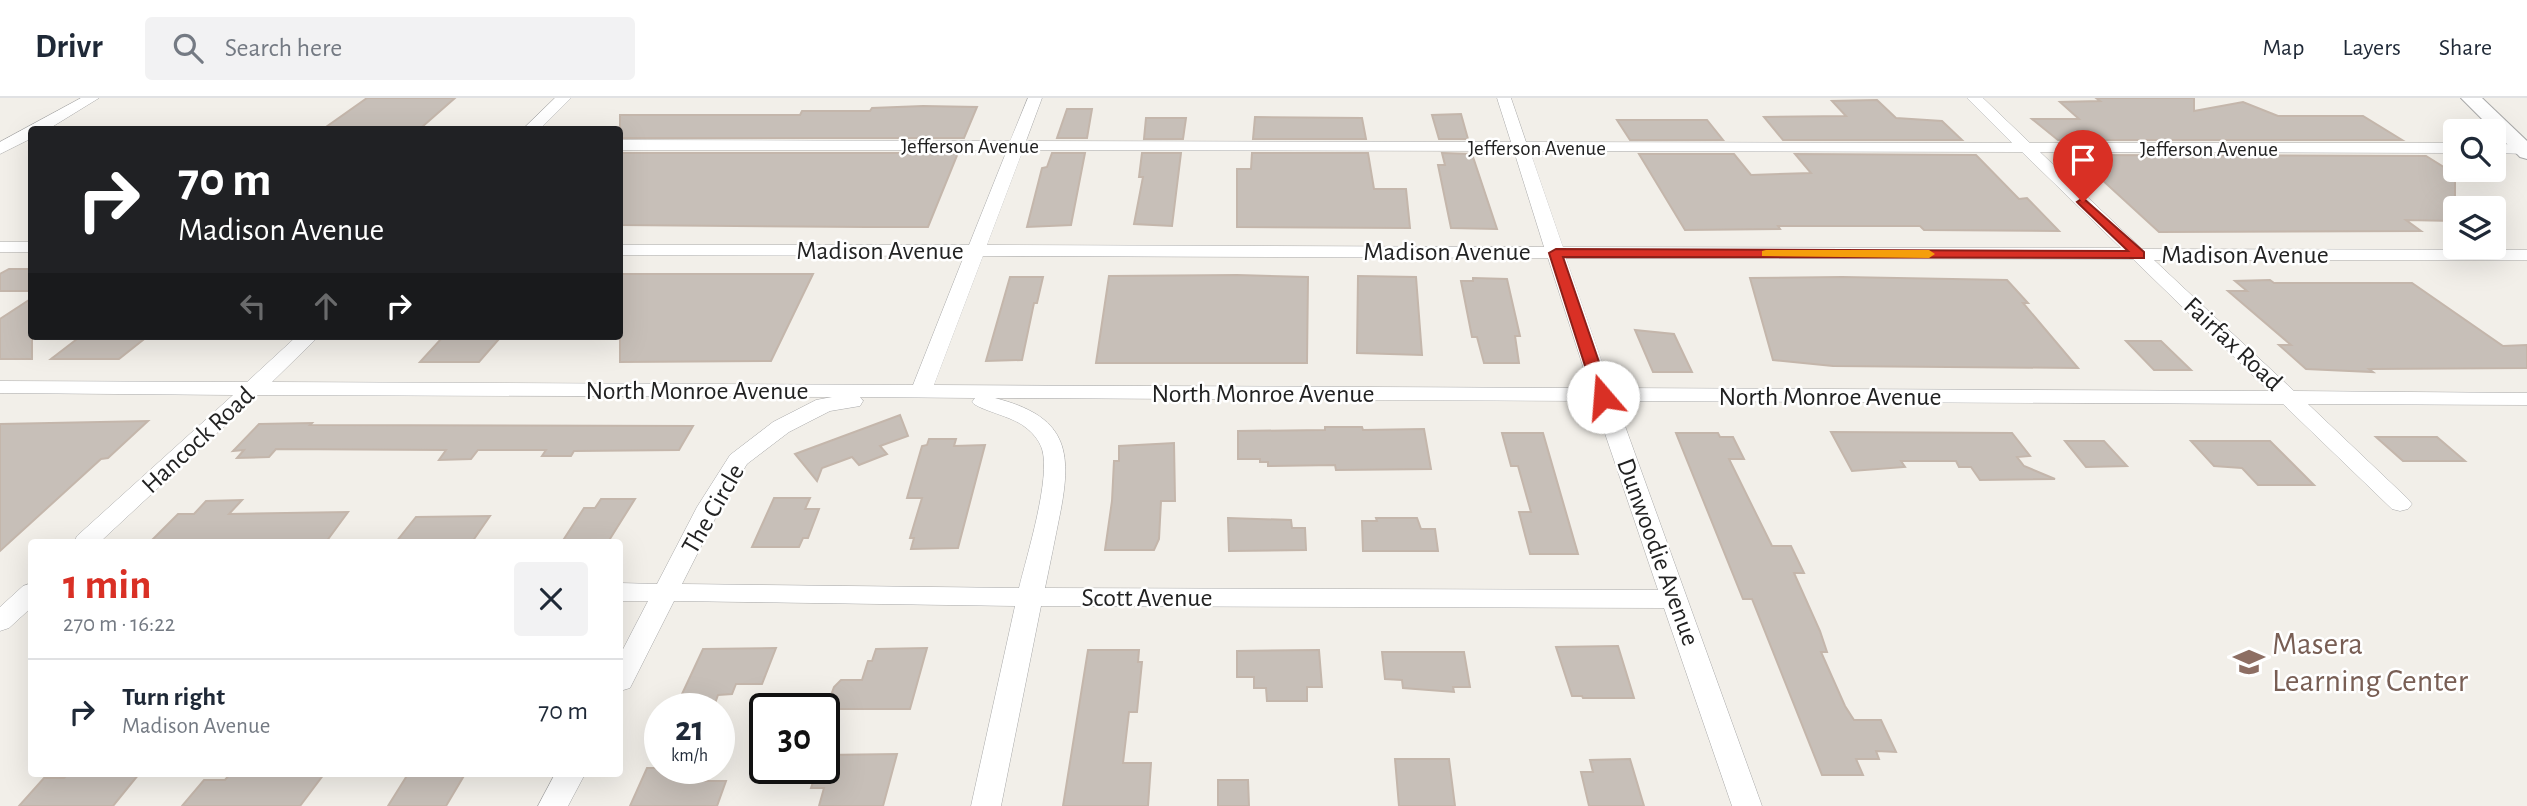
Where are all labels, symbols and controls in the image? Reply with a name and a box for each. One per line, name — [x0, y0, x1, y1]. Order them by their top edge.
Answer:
search box — [145, 17, 635, 80]
icon: search — [169, 29, 207, 67]
text: Drivr — [35, 31, 103, 64]
text: Search here — [225, 35, 342, 61]
text: Map — [2262, 36, 2304, 60]
text: Layers — [2342, 36, 2401, 60]
text: Share — [2439, 36, 2492, 60]
map controls — [2443, 119, 2506, 259]
button: search — [2443, 119, 2506, 182]
pin — [2053, 130, 2113, 202]
street label: Jefferson Avenue — [901, 136, 1039, 157]
street label: Jefferson Avenue — [1468, 138, 1606, 159]
street label: Jefferson Avenue — [2140, 139, 2278, 160]
icon: arrive — [2064, 141, 2102, 179]
icon: right — [63, 154, 154, 245]
text: 70 m — [178, 156, 272, 205]
button: layers — [2443, 196, 2506, 259]
text: Madison Avenue — [178, 214, 384, 246]
street label: Madison Avenue — [796, 238, 964, 264]
street label: Madison Avenue — [1363, 239, 1531, 265]
street label: Madison Avenue — [2161, 242, 2329, 268]
icon: left — [234, 287, 272, 325]
icon: ahead — [307, 287, 345, 325]
icon: right — [380, 287, 418, 325]
street label: Fairfax Road — [2179, 292, 2287, 396]
position arrow — [1566, 360, 1640, 434]
street label: North Monroe Avenue — [585, 378, 809, 404]
street label: North Monroe Avenue — [1151, 381, 1375, 407]
street label: Hancock Road — [137, 382, 259, 498]
street label: North Monroe Avenue — [1718, 384, 1942, 410]
street label: Dunwoodie Avenue — [1612, 455, 1704, 649]
street label: The Circle — [677, 460, 749, 558]
button: close — [514, 562, 588, 636]
text: 1 min — [63, 564, 152, 606]
street label: Scott Avenue — [1081, 585, 1213, 611]
text: 270 m · 16:22 — [63, 613, 175, 636]
place label: Masera Learning Center — [2272, 628, 2469, 697]
school or university icon: Masera Learning Center — [2232, 645, 2266, 679]
text: Turn right — [122, 684, 225, 710]
icon: right — [63, 693, 101, 731]
speed limit sign: 30 — [749, 693, 840, 784]
text: 70 m — [538, 698, 588, 724]
text: 21 — [675, 712, 704, 747]
text: Madison Avenue — [122, 715, 270, 738]
text: km/h — [671, 747, 708, 765]

